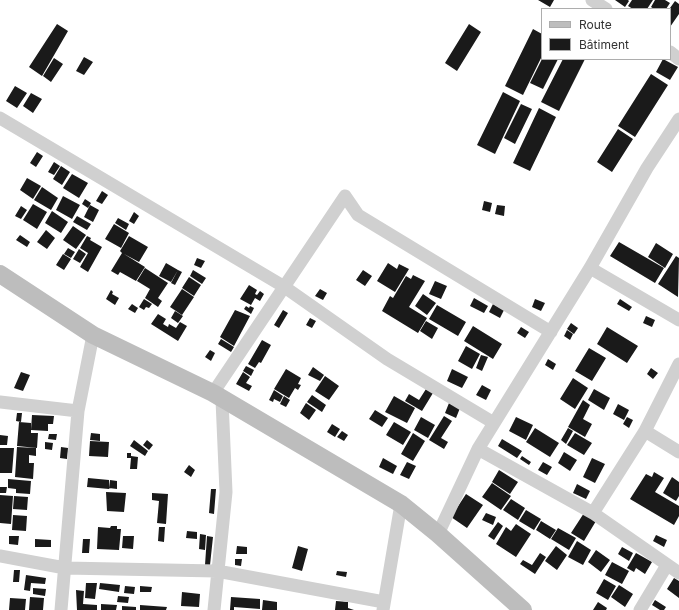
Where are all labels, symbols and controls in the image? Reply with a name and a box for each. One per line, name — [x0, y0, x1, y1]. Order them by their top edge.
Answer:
legend — [541, 8, 671, 60]
text: Route — [579, 17, 612, 32]
text: Bâtiment — [579, 37, 629, 52]

